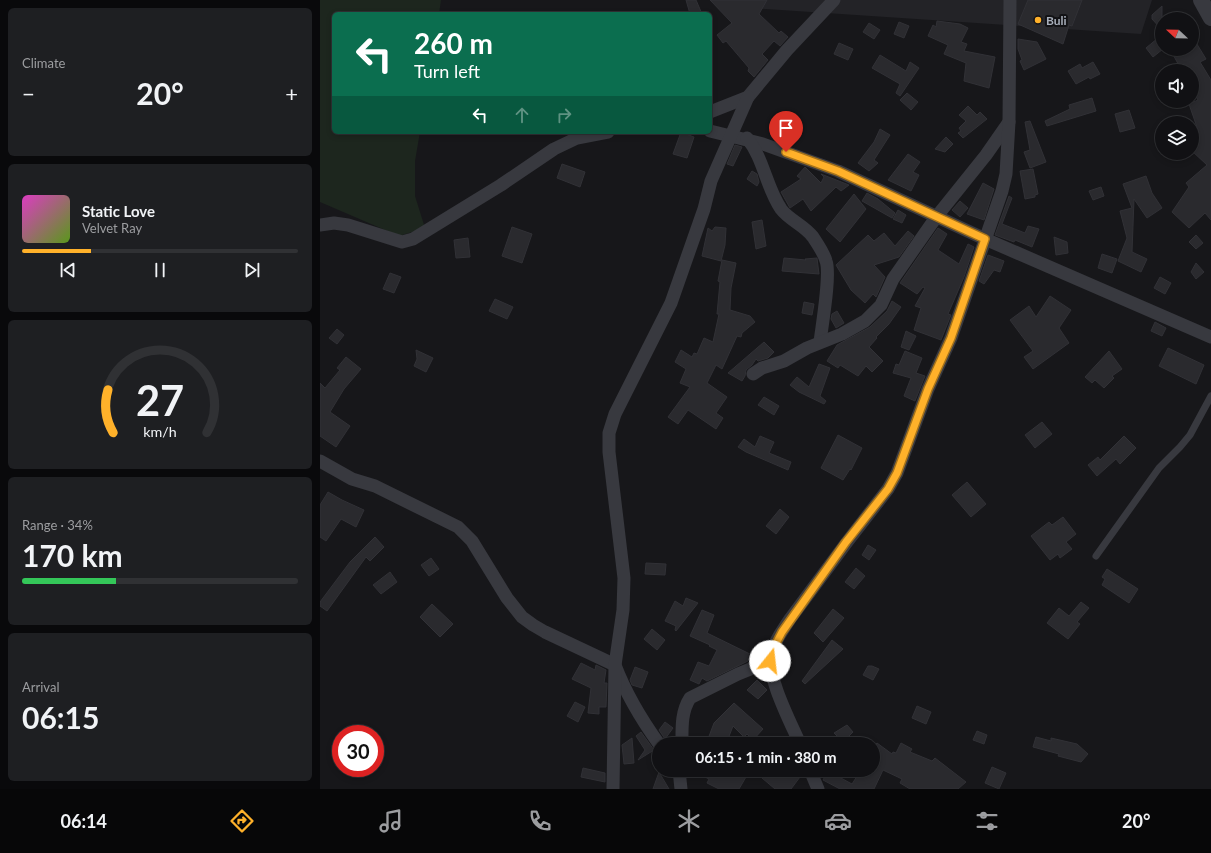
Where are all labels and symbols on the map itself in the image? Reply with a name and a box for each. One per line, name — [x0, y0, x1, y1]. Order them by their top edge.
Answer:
north arrow — [1155, 12, 1199, 56]
place label: Buli — [1046, 13, 1067, 28]
marker: Buli — [1033, 15, 1043, 25]
pin — [769, 111, 803, 152]
position arrow — [749, 640, 791, 682]
speed limit sign: 30 — [332, 725, 384, 777]

